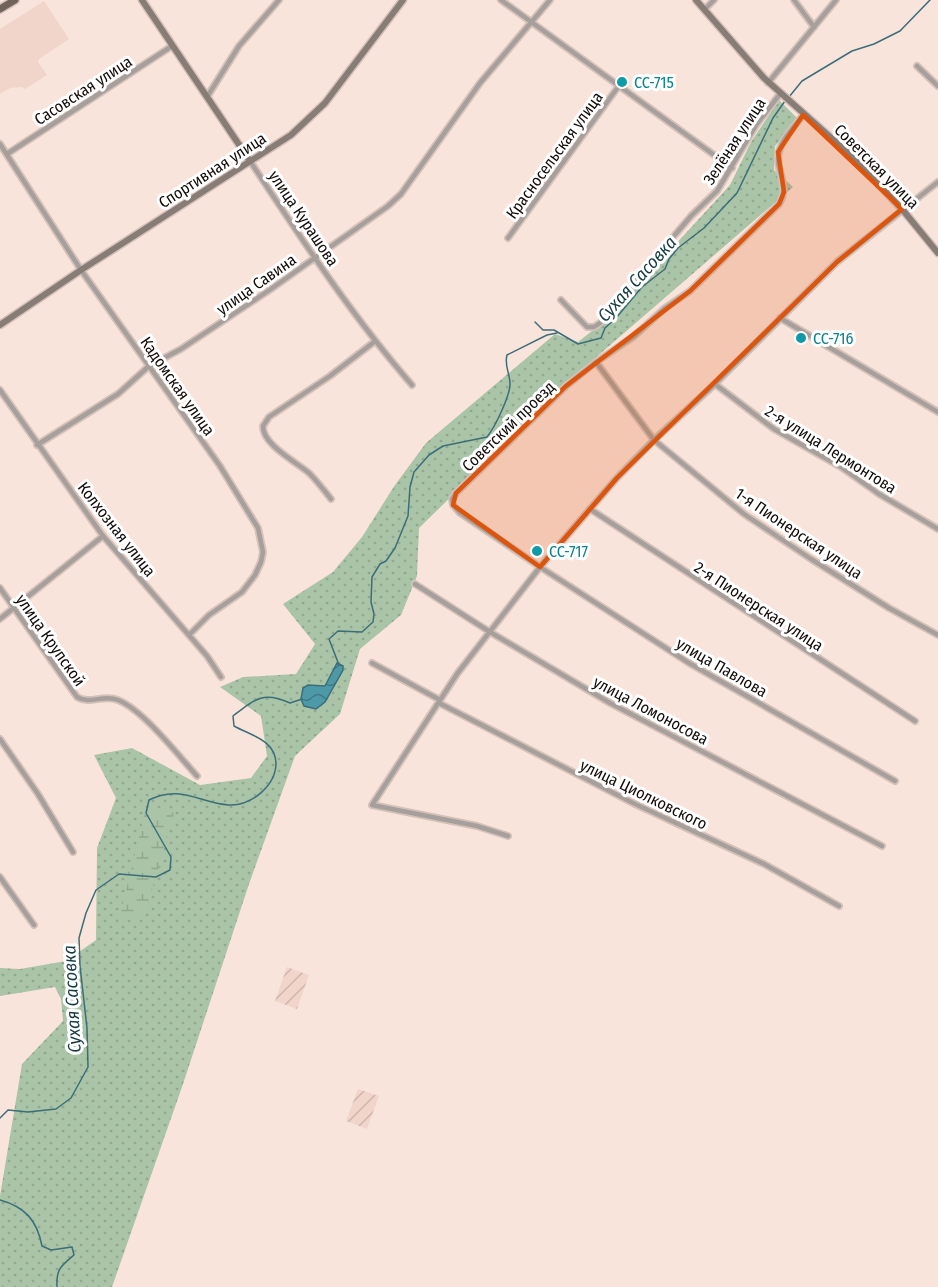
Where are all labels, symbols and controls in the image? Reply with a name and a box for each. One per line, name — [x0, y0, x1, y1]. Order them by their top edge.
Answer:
street label: Сасовская улица — [31, 52, 136, 129]
place label: СС-715 — [634, 73, 674, 92]
marker: СС-715 — [615, 75, 629, 89]
street label: Красносельская улица — [502, 88, 607, 222]
street label: Зелёная улица — [699, 94, 770, 188]
street label: Советская улица — [830, 120, 923, 213]
street label: Спортивная улица — [155, 129, 270, 212]
street label: улица Курашова — [265, 167, 343, 270]
water label: Сухая Сасовка — [593, 232, 681, 326]
street label: улица Савина — [213, 250, 300, 319]
place label: СС-716 — [813, 329, 853, 348]
marker: СС-716 — [794, 331, 808, 345]
street label: Кадомская улица — [136, 333, 219, 439]
street label: Советский проезд — [458, 377, 559, 475]
street label: 2-я улица Лермонтова — [762, 401, 900, 498]
street label: Колхозная улица — [74, 478, 160, 581]
street label: 1-я Пионерская улица — [732, 484, 866, 583]
place label: СС-717 — [549, 542, 588, 561]
marker: СС-717 — [530, 544, 544, 558]
street label: 2-я Пионерская улица — [691, 558, 827, 655]
street label: улица Крупской — [12, 591, 89, 690]
street label: улица Павлова — [673, 634, 771, 701]
street label: улица Ломоносова — [590, 672, 712, 749]
street label: улица Циолковского — [577, 755, 710, 833]
water label: Сухая Сасовка — [58, 945, 86, 1053]

